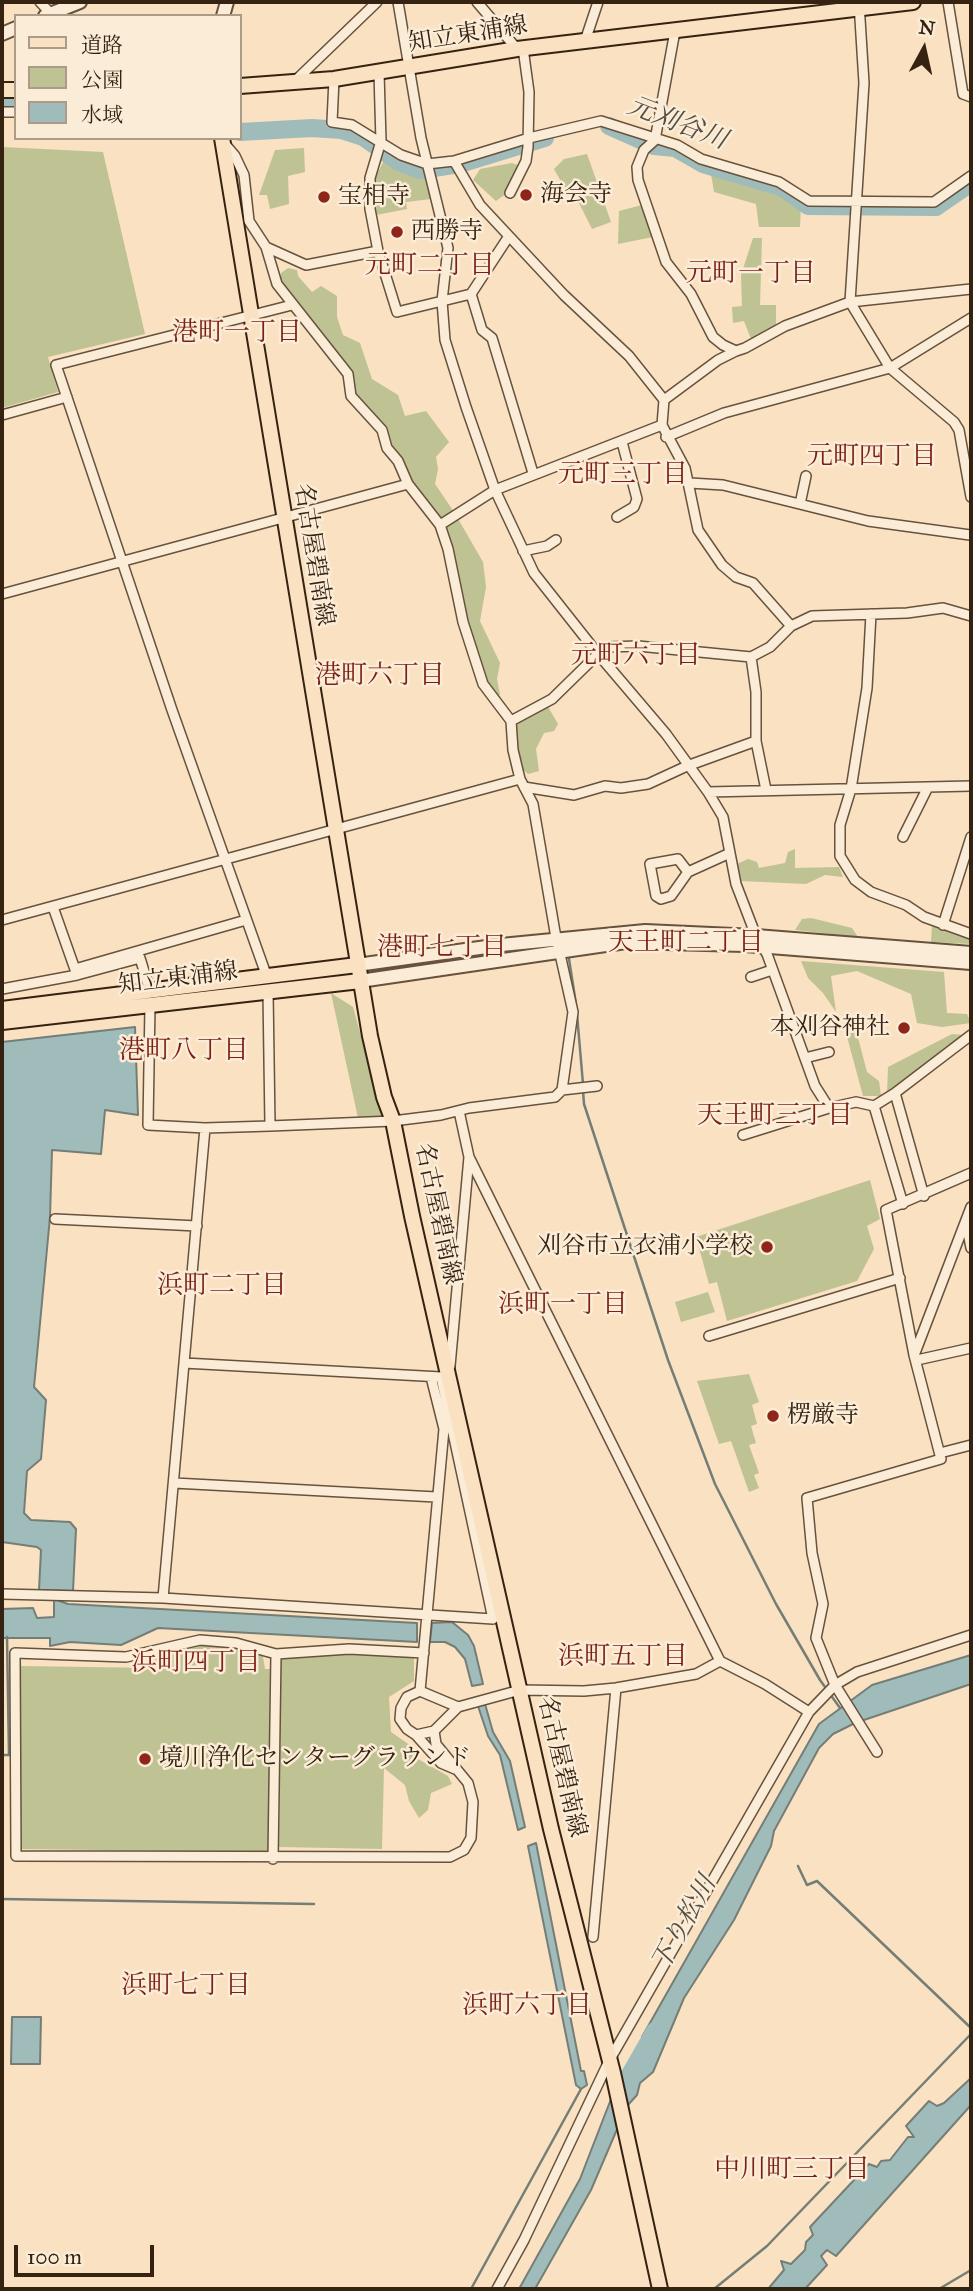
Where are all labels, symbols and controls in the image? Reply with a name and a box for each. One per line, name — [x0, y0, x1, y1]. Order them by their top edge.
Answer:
street label: 知立東浦線 — [406, 11, 530, 59]
legend — [14, 14, 242, 140]
north arrow — [889, 14, 959, 84]
text: N — [917, 15, 937, 40]
text: 道路 — [81, 32, 123, 58]
text: 公園 — [81, 67, 123, 93]
water label: 元刈谷川 — [623, 91, 731, 157]
text: 水域 — [81, 102, 123, 128]
place label: 海会寺 — [540, 181, 612, 209]
place label: 宝相寺 — [338, 183, 410, 211]
marker: 海会寺 — [518, 187, 534, 203]
marker: 宝相寺 — [316, 189, 332, 205]
place label: 西勝寺 — [411, 218, 483, 246]
marker: 西勝寺 — [389, 224, 405, 240]
district label: 元町二丁目 — [365, 251, 495, 283]
district label: 元町一丁目 — [686, 259, 816, 291]
district label: 港町一丁目 — [172, 318, 302, 350]
district label: 元町四丁目 — [807, 442, 937, 474]
district label: 元町三丁目 — [558, 460, 688, 492]
street label: 名古屋碧南線 — [288, 482, 338, 628]
district label: 元町六丁目 — [571, 641, 701, 673]
district label: 港町六丁目 — [315, 661, 445, 693]
district label: 天王町二丁目 — [608, 928, 764, 960]
district label: 港町七丁目 — [377, 933, 507, 965]
street label: 知立東浦線 — [117, 957, 239, 1001]
place label: 本刈谷神社 — [770, 1014, 890, 1042]
marker: 本刈谷神社 — [896, 1020, 912, 1036]
district label: 港町八丁目 — [119, 1036, 249, 1068]
district label: 天王町三丁目 — [697, 1101, 853, 1133]
street label: 名古屋碧南線 — [408, 1141, 466, 1287]
place label: 刈谷市立衣浦小学校 — [537, 1233, 753, 1261]
marker: 刈谷市立衣浦小学校 — [759, 1239, 775, 1255]
district label: 浜町二丁目 — [157, 1271, 287, 1303]
district label: 浜町一丁目 — [498, 1290, 628, 1322]
place label: 楞厳寺 — [787, 1402, 859, 1430]
marker: 楞厳寺 — [765, 1408, 781, 1424]
district label: 浜町五丁目 — [558, 1642, 688, 1674]
district label: 浜町四丁目 — [131, 1648, 261, 1680]
street label: 名古屋碧南線 — [531, 1694, 591, 1840]
place label: 境川浄化センターグラウンド — [159, 1745, 471, 1773]
marker: 境川浄化センターグラウンド — [137, 1751, 153, 1767]
water label: 下り松川 — [646, 1871, 724, 1977]
district label: 浜町七丁目 — [121, 1971, 251, 2003]
district label: 浜町六丁目 — [462, 1991, 592, 2023]
district label: 中川町三丁目 — [714, 2155, 870, 2187]
scale bar — [18, 2232, 158, 2276]
text: 100 m — [27, 2244, 82, 2270]

